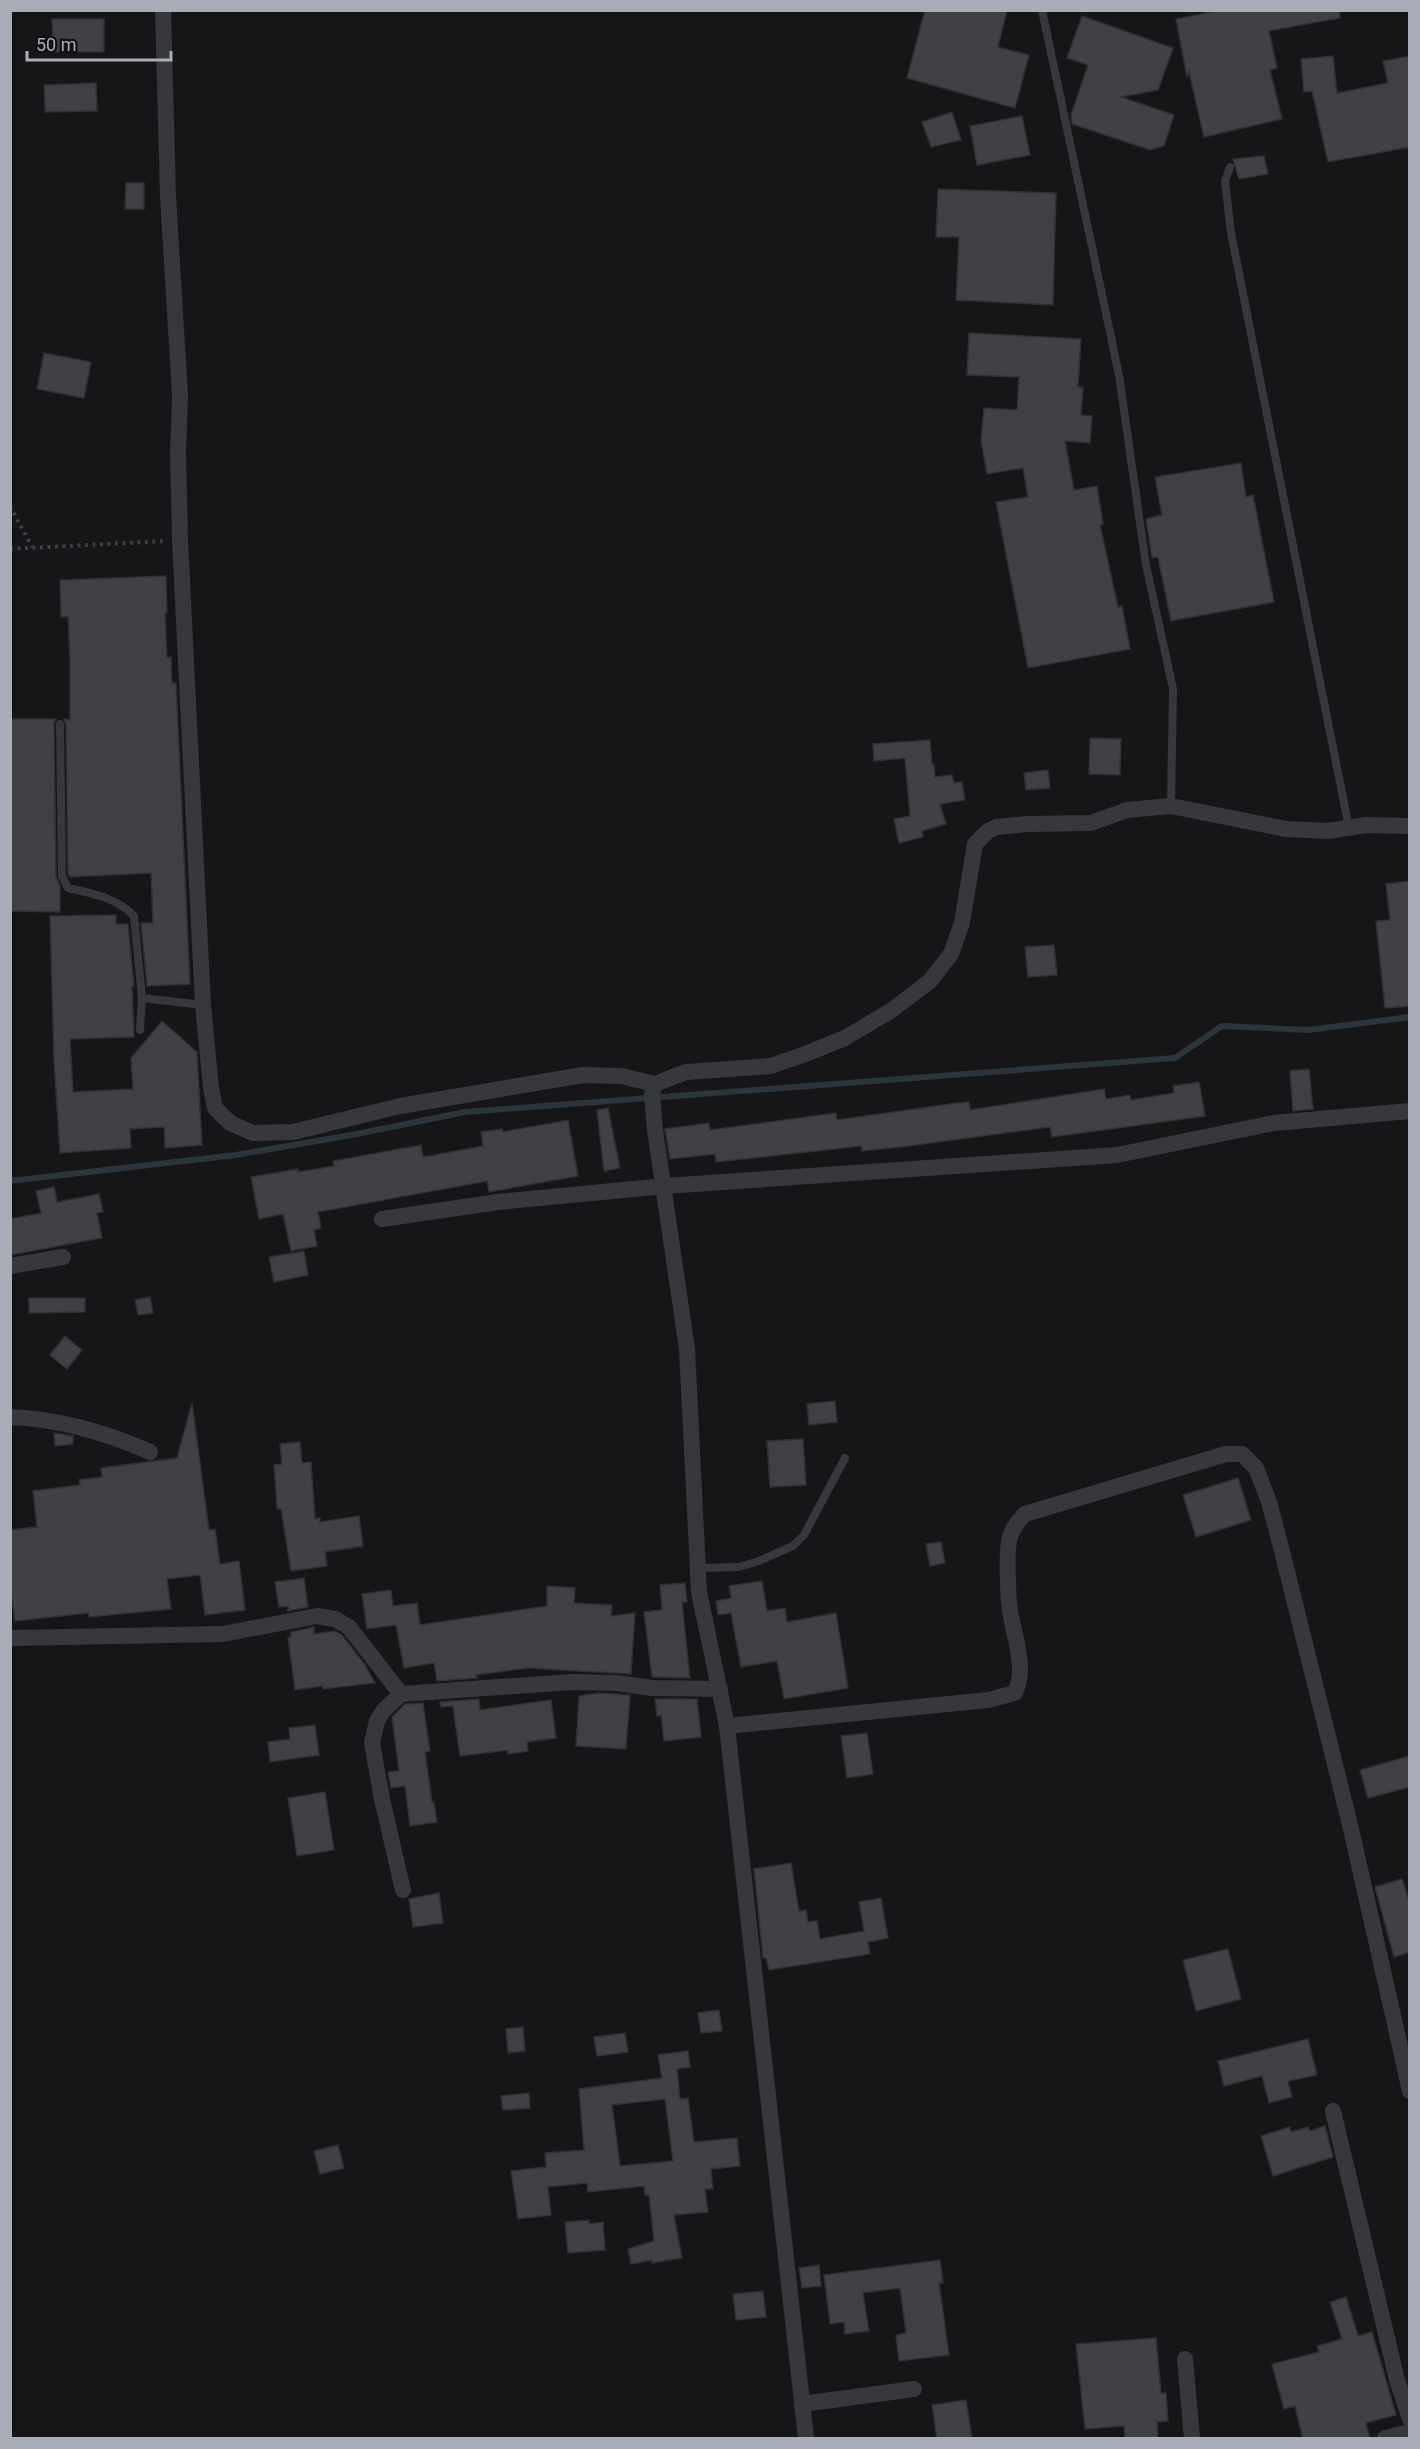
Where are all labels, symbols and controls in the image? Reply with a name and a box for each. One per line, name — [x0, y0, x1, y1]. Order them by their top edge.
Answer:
scale bar — [27, 24, 171, 62]
text: 50 m — [36, 34, 76, 55]

